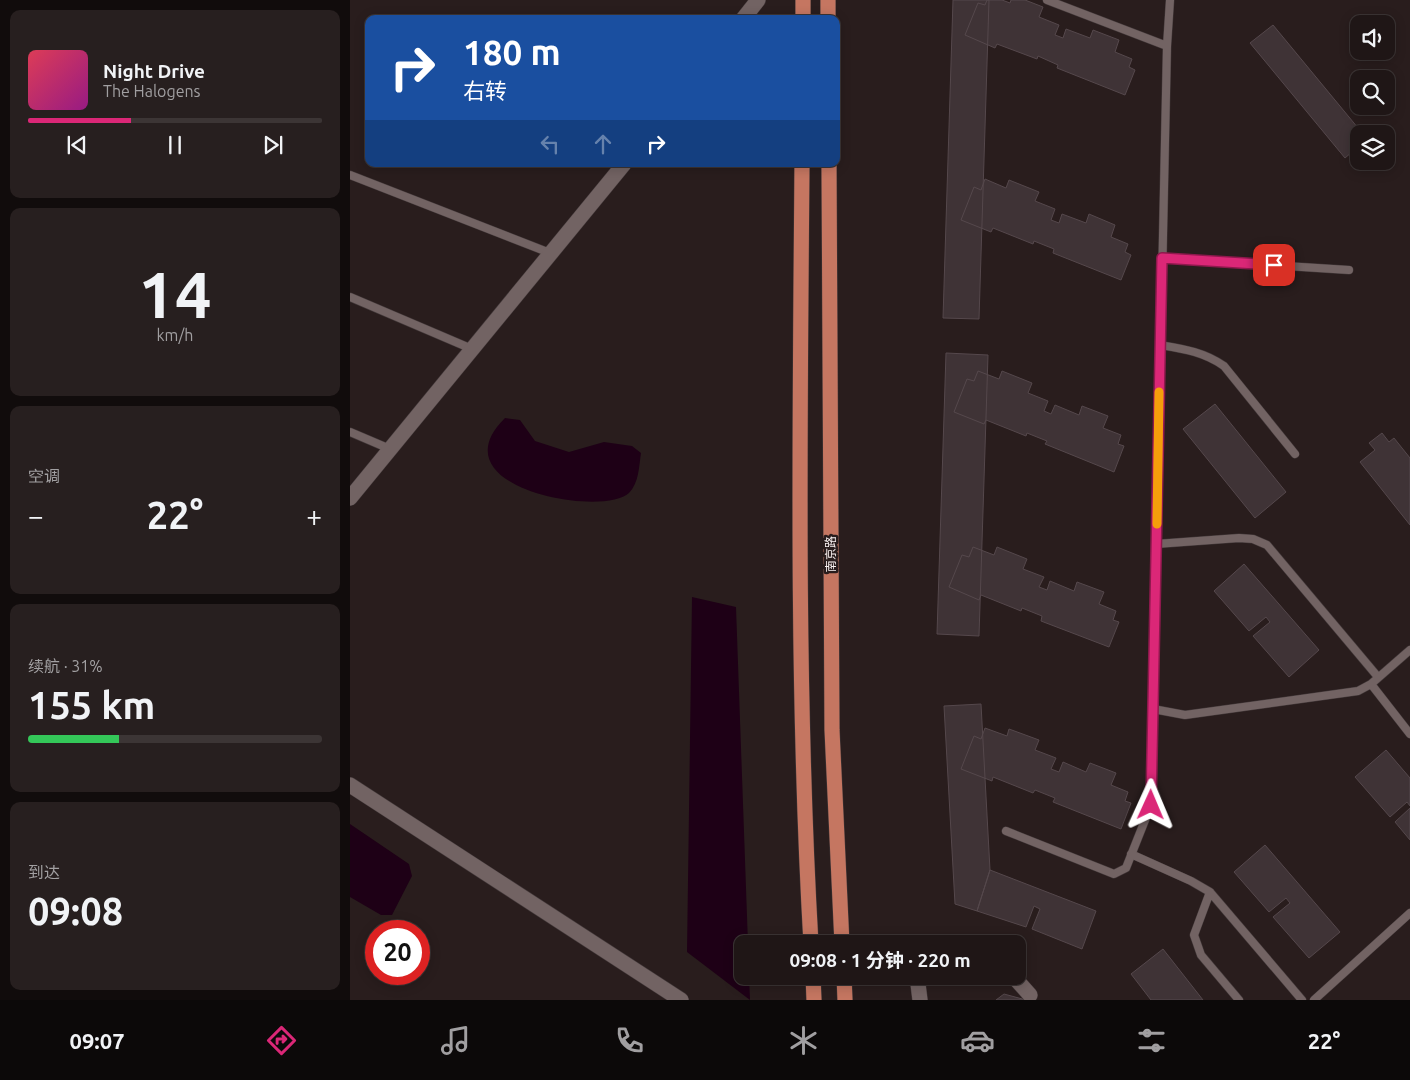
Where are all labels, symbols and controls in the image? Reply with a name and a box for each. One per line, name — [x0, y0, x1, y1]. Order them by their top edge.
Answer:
map controls — [1350, 15, 1395, 170]
button: sound — [1350, 15, 1395, 60]
text: 180 m — [463, 32, 561, 72]
icon: right — [380, 35, 445, 100]
text: Night Drive — [103, 60, 205, 82]
button: search — [1350, 70, 1395, 115]
text: 右转 — [463, 78, 507, 103]
text: The Halogens — [103, 82, 201, 100]
button: layers — [1350, 125, 1395, 170]
icon: left — [536, 130, 564, 158]
icon: ahead — [589, 130, 617, 158]
icon: right — [642, 130, 670, 158]
icon: previous — [63, 131, 91, 159]
icon: pause — [161, 131, 189, 159]
icon: next — [259, 131, 287, 159]
pin — [1253, 244, 1295, 286]
icon: arrive — [1260, 251, 1288, 279]
text: 14 — [138, 257, 212, 330]
text: km/h — [157, 326, 193, 344]
text: 空调 — [28, 467, 60, 485]
text: 22° — [147, 494, 203, 536]
text: − — [28, 500, 44, 531]
text: + — [306, 500, 322, 531]
street label: 南京路 — [824, 536, 837, 572]
text: 续航 · 31% — [28, 657, 103, 675]
text: 155 km — [28, 684, 155, 726]
position arrow — [1124, 778, 1176, 830]
text: 到达 — [28, 863, 60, 881]
text: 09:08 — [28, 890, 123, 932]
speed limit sign: 20 — [365, 920, 430, 985]
text: 09:08 · 1 分钟 · 220 m — [789, 949, 971, 971]
icon: directions — [264, 1023, 299, 1058]
icon: music — [438, 1023, 473, 1058]
icon: phone — [612, 1023, 647, 1058]
icon: climate — [786, 1023, 821, 1058]
icon: car — [960, 1023, 995, 1058]
icon: filters — [1134, 1023, 1169, 1058]
text: 09:07 — [70, 1028, 125, 1053]
text: 22° — [1308, 1028, 1340, 1053]

